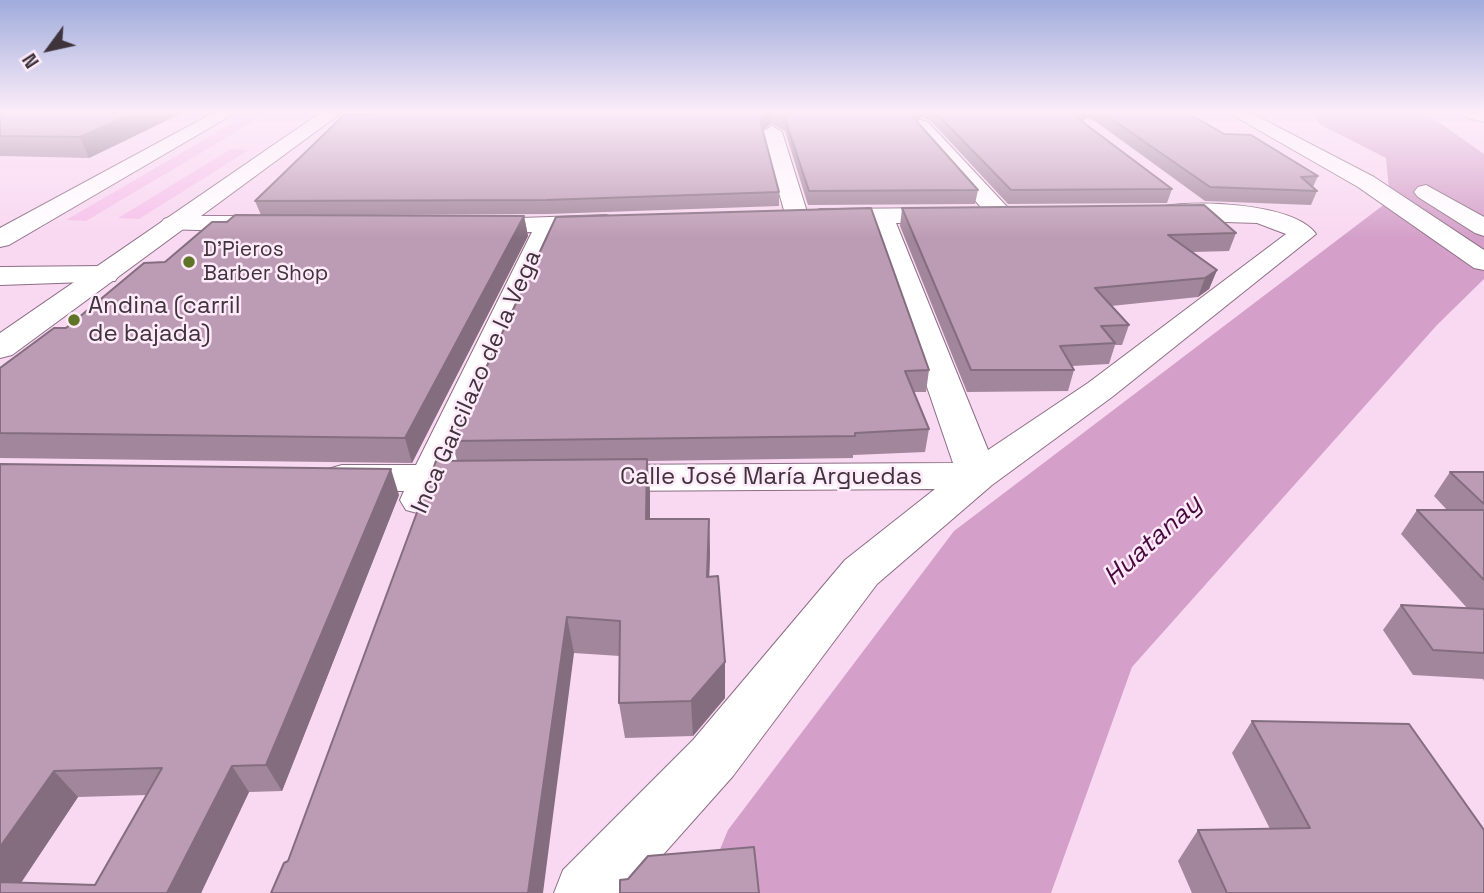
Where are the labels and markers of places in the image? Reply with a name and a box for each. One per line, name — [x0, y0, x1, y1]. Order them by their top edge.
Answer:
place label: D'Pieros Barber Shop — [203, 237, 328, 287]
marker: D'Pieros Barber Shop — [181, 254, 197, 270]
place label: Andina (carril de bajada) — [88, 292, 241, 348]
marker: Andina (carril de bajada) — [66, 312, 82, 328]

